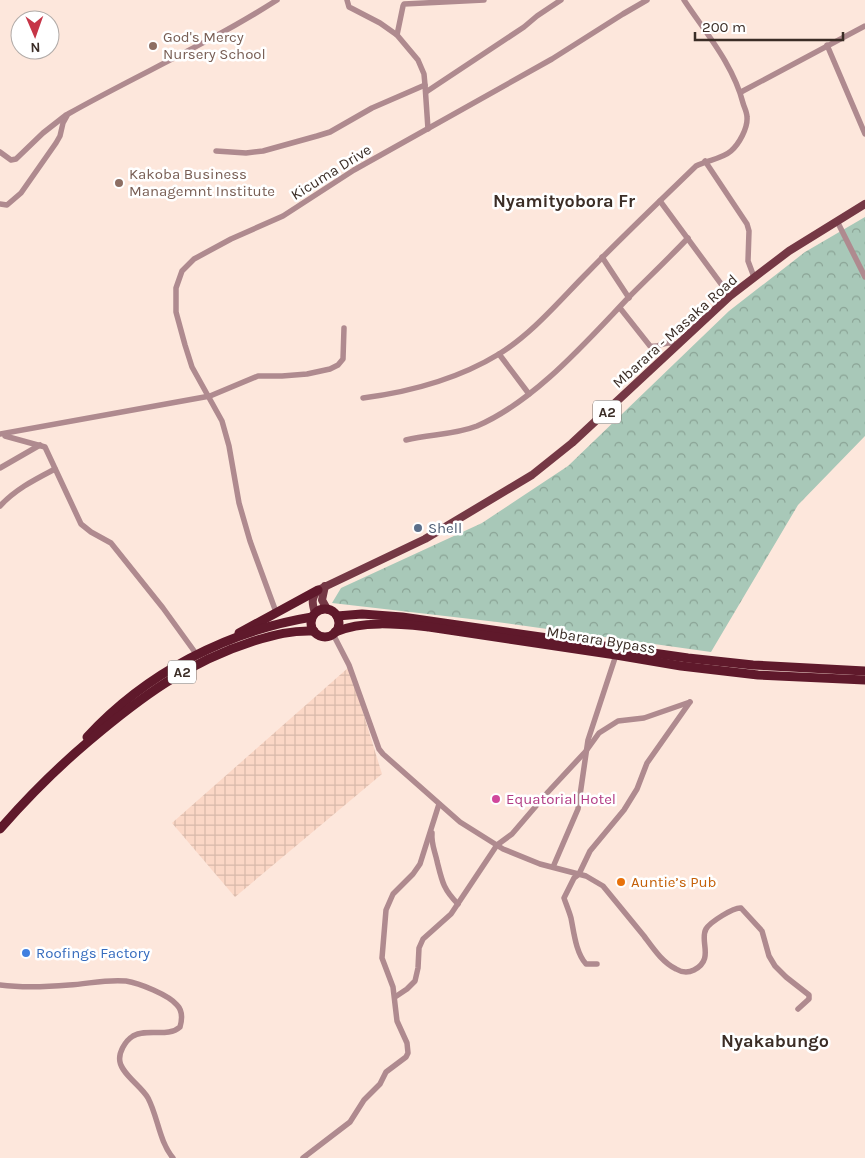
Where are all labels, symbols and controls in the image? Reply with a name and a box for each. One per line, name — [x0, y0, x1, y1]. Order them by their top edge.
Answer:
north arrow — [10, 10, 60, 60]
scale bar — [695, 10, 842, 42]
text: 200 m — [702, 18, 746, 36]
place label: God's Mercy Nursery School — [163, 28, 266, 63]
text: N — [30, 39, 41, 56]
marker: God's Mercy Nursery School — [147, 40, 159, 52]
street label: Kicuma Drive — [288, 140, 374, 204]
place label: Kakoba Business Managemnt Institute — [129, 165, 275, 200]
marker: Kakoba Business Managemnt Institute — [113, 177, 125, 189]
district label: Nyamityobora Fr — [493, 190, 635, 212]
street label: Mbarara - Masaka Road — [609, 270, 741, 392]
road number: A2 — [593, 401, 621, 424]
place label: Shell — [428, 519, 462, 537]
marker: Shell — [412, 522, 424, 534]
street label: Mbarara Bypass — [545, 623, 657, 657]
road number: A2 — [168, 660, 196, 684]
place label: Equatorial Hotel — [506, 790, 616, 808]
marker: Equatorial Hotel — [490, 793, 502, 805]
place label: Auntie’s Pub — [631, 873, 716, 891]
marker: Auntie’s Pub — [615, 876, 627, 888]
place label: Roofings Factory — [36, 944, 150, 962]
marker: Roofings Factory — [20, 947, 32, 959]
district label: Nyakabungo — [721, 1030, 829, 1052]

